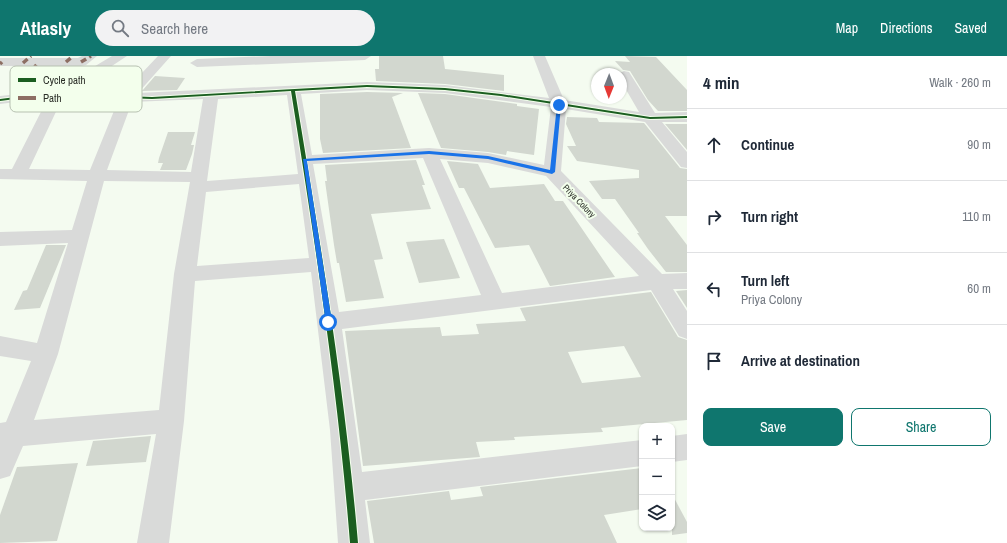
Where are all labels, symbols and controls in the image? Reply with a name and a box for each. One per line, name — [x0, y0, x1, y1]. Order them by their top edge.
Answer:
search box — [95, 10, 375, 46]
text: Atlasly — [20, 15, 71, 41]
icon: search — [109, 17, 131, 39]
text: Search here — [141, 18, 208, 39]
text: Map — [836, 19, 858, 37]
text: Directions — [880, 19, 932, 37]
text: Saved — [954, 19, 987, 37]
legend — [10, 66, 142, 112]
north arrow — [591, 68, 627, 104]
text: 4 min — [703, 71, 739, 94]
text: Cycle path — [43, 73, 86, 87]
text: Walk · 260 m — [929, 74, 991, 91]
text: Path — [43, 91, 62, 105]
route end — [550, 96, 568, 114]
icon: ahead — [703, 134, 725, 156]
text: Continue — [741, 134, 794, 155]
text: 90 m — [967, 136, 991, 153]
street label: Priya Colony — [560, 182, 598, 221]
icon: right — [703, 206, 725, 228]
text: Turn right — [741, 206, 798, 227]
text: 110 m — [962, 208, 991, 225]
text: Turn left — [741, 270, 789, 291]
icon: left — [703, 278, 725, 300]
text: 60 m — [967, 280, 991, 297]
text: Priya Colony — [741, 291, 802, 308]
route start — [319, 313, 337, 331]
icon: arrive — [703, 350, 725, 372]
text: Arrive at destination — [741, 350, 860, 371]
button: Save — [703, 408, 843, 446]
button: Share — [851, 408, 991, 446]
map controls — [639, 423, 675, 531]
button: + — [639, 423, 675, 459]
button: − — [639, 459, 675, 495]
button: layers — [639, 495, 675, 531]

